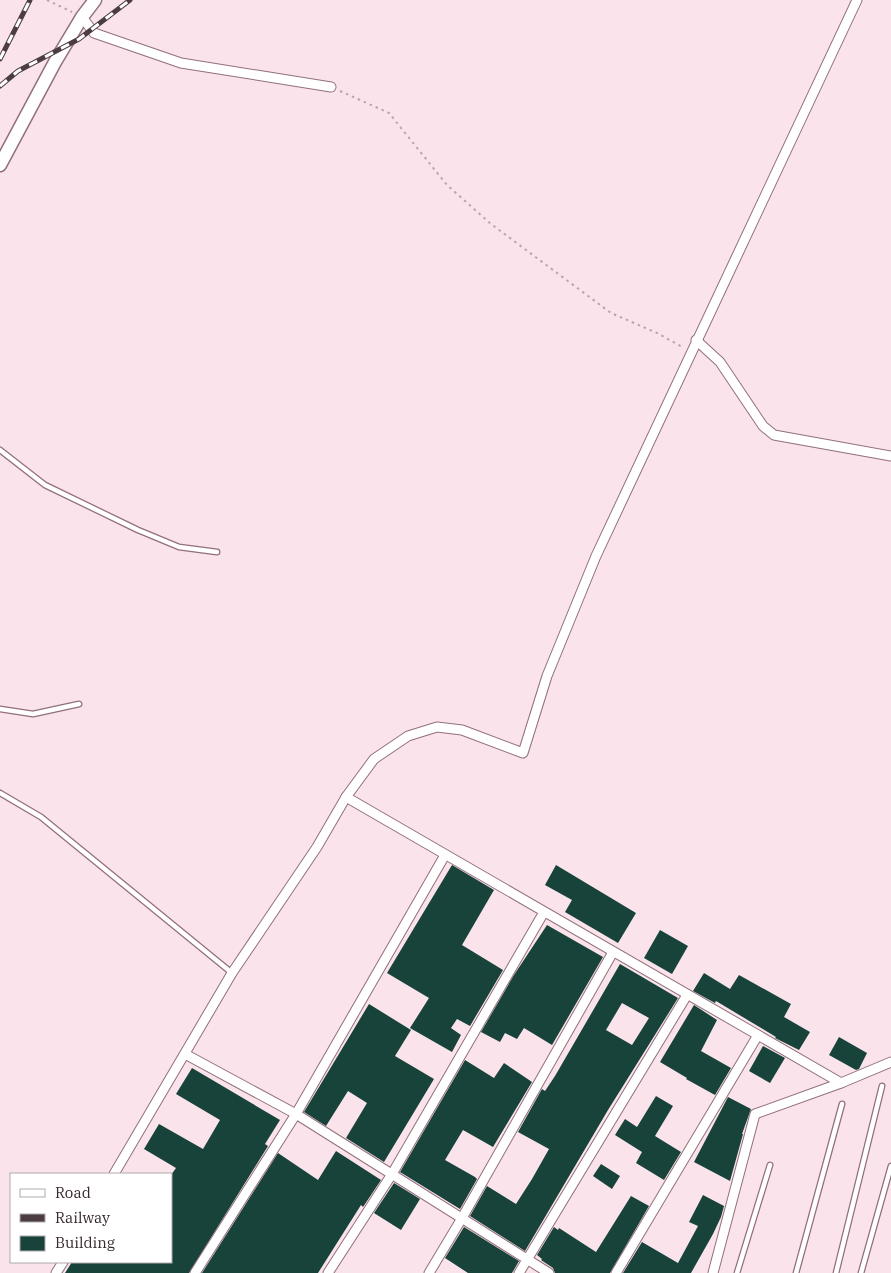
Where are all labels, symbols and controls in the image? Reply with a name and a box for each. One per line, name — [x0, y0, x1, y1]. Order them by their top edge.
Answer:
legend — [10, 1173, 172, 1263]
text: Road — [55, 1183, 91, 1202]
text: Railway — [55, 1208, 110, 1227]
text: Building — [55, 1233, 115, 1252]

